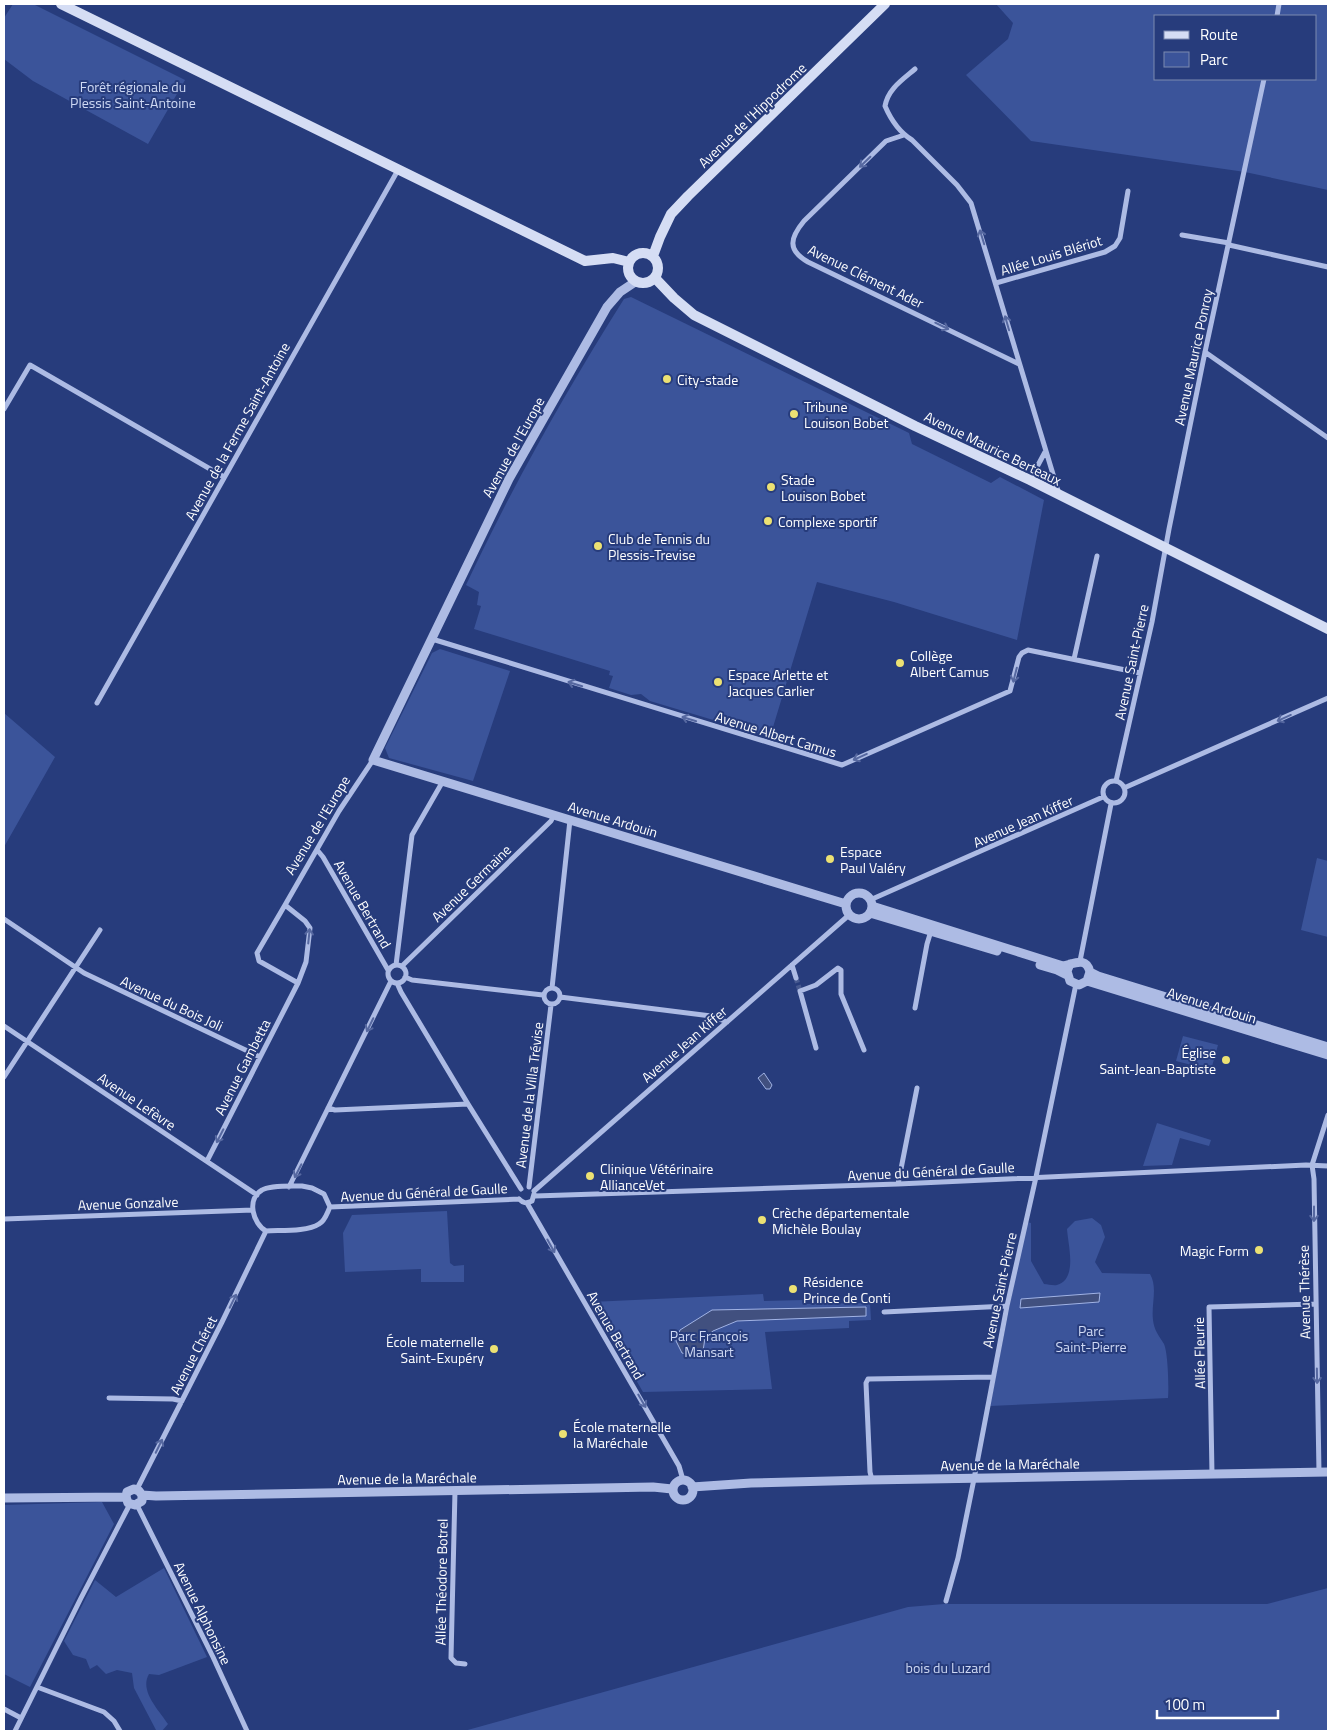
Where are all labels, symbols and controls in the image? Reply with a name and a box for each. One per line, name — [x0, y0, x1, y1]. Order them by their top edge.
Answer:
legend — [1154, 15, 1317, 80]
text: Route — [1200, 23, 1238, 46]
text: Parc — [1200, 48, 1228, 71]
street label: Avenue de l'Hippodrome — [693, 58, 811, 172]
park label: Forêt régionale du Plessis Saint-Antoine — [70, 76, 196, 113]
one-way arrow — [859, 155, 871, 168]
one-way arrow — [976, 229, 986, 245]
street label: Allée Louis Blériot — [998, 230, 1104, 280]
street label: Avenue Clément Ader — [804, 239, 928, 313]
street label: Avenue Maurice Ponroy — [1168, 287, 1218, 427]
one-way arrow — [1002, 316, 1012, 332]
one-way arrow — [934, 322, 949, 331]
street label: Avenue de la Ferme Saint-Antoine — [179, 338, 295, 524]
place label: City-stade — [677, 369, 738, 390]
marker: City-stade — [661, 373, 673, 385]
street label: Avenue de l'Europe — [477, 393, 549, 501]
place label: Tribune Louison Bobet — [804, 396, 888, 433]
street label: Avenue Maurice Berteaux — [921, 406, 1066, 491]
marker: Tribune Louison Bobet — [788, 408, 800, 420]
place label: Stade Louison Bobet — [781, 469, 865, 506]
marker: Stade Louison Bobet — [765, 481, 777, 493]
place label: Complexe sportif — [778, 511, 878, 532]
marker: Complexe sportif — [762, 515, 774, 527]
place label: Club de Tennis du Plessis-Trevise — [608, 528, 710, 565]
marker: Club de Tennis du Plessis-Trevise — [592, 540, 604, 552]
street label: Avenue Saint-Pierre — [1108, 602, 1154, 722]
place label: Collège Albert Camus — [910, 645, 989, 682]
marker: Collège Albert Camus — [894, 657, 906, 669]
place label: Espace Arlette et Jacques Carlier — [728, 664, 828, 701]
one-way arrow — [1010, 667, 1019, 683]
marker: Espace Arlette et Jacques Carlier — [712, 676, 724, 688]
one-way arrow — [568, 679, 584, 688]
street label: Avenue Albert Camus — [713, 706, 839, 762]
one-way arrow — [1277, 713, 1292, 723]
one-way arrow — [682, 714, 698, 724]
one-way arrow — [853, 753, 868, 763]
street label: Avenue de l'Europe — [279, 772, 355, 878]
street label: Avenue Jean Kiffer — [970, 789, 1077, 852]
street label: Avenue Ardouin — [566, 795, 660, 843]
street label: Avenue Germaine — [426, 839, 516, 927]
place label: Espace Paul Valéry — [840, 841, 906, 878]
marker: Espace Paul Valéry — [824, 853, 836, 865]
street label: Avenue Bertrand — [329, 856, 397, 952]
one-way arrow — [304, 929, 314, 945]
street label: Avenue du Bois Joli — [117, 970, 227, 1036]
street label: Avenue Ardouin — [1165, 981, 1259, 1029]
street label: Avenue Jean Kiffer — [636, 1001, 732, 1087]
street label: Avenue Gambetta — [209, 1015, 275, 1119]
one-way arrow — [364, 1017, 374, 1032]
street label: Avenue de la Villa Trévise — [510, 1021, 548, 1169]
place label: Église Saint-Jean-Baptiste — [1099, 1042, 1216, 1079]
marker: Église Saint-Jean-Baptiste — [1220, 1054, 1232, 1066]
street label: Avenue Lefèvre — [94, 1067, 180, 1135]
one-way arrow — [215, 1128, 224, 1143]
street label: Avenue du Général de Gaulle — [847, 1156, 1015, 1186]
place label: Clinique Vétérinaire AllianceVet — [600, 1158, 713, 1195]
one-way arrow — [293, 1163, 303, 1178]
marker: Clinique Vétérinaire AllianceVet — [584, 1170, 596, 1182]
street label: Avenue du Général de Gaulle — [340, 1177, 508, 1207]
street label: Avenue Gonzalve — [77, 1191, 179, 1215]
place label: Crèche départementale Michèle Boulay — [772, 1202, 909, 1239]
one-way arrow — [1309, 1206, 1319, 1222]
marker: Crèche départementale Michèle Boulay — [756, 1214, 768, 1226]
street label: Avenue Saint-Pierre — [976, 1230, 1022, 1350]
one-way arrow — [546, 1238, 556, 1253]
place label: Magic Form — [1180, 1240, 1249, 1261]
marker: Magic Form — [1253, 1244, 1265, 1256]
street label: Avenue Thérèse — [1293, 1245, 1315, 1339]
place label: Résidence Prince de Conti — [803, 1271, 891, 1308]
marker: Résidence Prince de Conti — [787, 1283, 799, 1295]
street label: Avenue Bertrand — [582, 1287, 650, 1383]
one-way arrow — [229, 1294, 238, 1309]
street label: Avenue Chéret — [164, 1312, 222, 1398]
street label: Allée Fleurie — [1188, 1317, 1210, 1389]
park label: Parc Saint-Pierre — [1056, 1320, 1126, 1357]
park label: Parc François Mansart — [670, 1325, 748, 1362]
place label: École maternelle Saint-Exupéry — [386, 1331, 484, 1368]
marker: École maternelle Saint-Exupéry — [488, 1343, 500, 1355]
one-way arrow — [1312, 1368, 1321, 1384]
one-way arrow — [637, 1394, 647, 1408]
place label: École maternelle la Maréchale — [573, 1416, 671, 1453]
marker: École maternelle la Maréchale — [557, 1428, 569, 1440]
one-way arrow — [155, 1439, 165, 1454]
street label: Avenue de la Maréchale — [940, 1452, 1080, 1476]
street label: Avenue de la Maréchale — [337, 1466, 477, 1490]
street label: Allée Théodore Botrel — [429, 1518, 453, 1646]
street label: Avenue Alphonsine — [169, 1558, 237, 1668]
park label: bois du Luzard — [906, 1657, 990, 1678]
scale bar — [1157, 1688, 1278, 1720]
text: 100 m — [1164, 1693, 1205, 1716]

